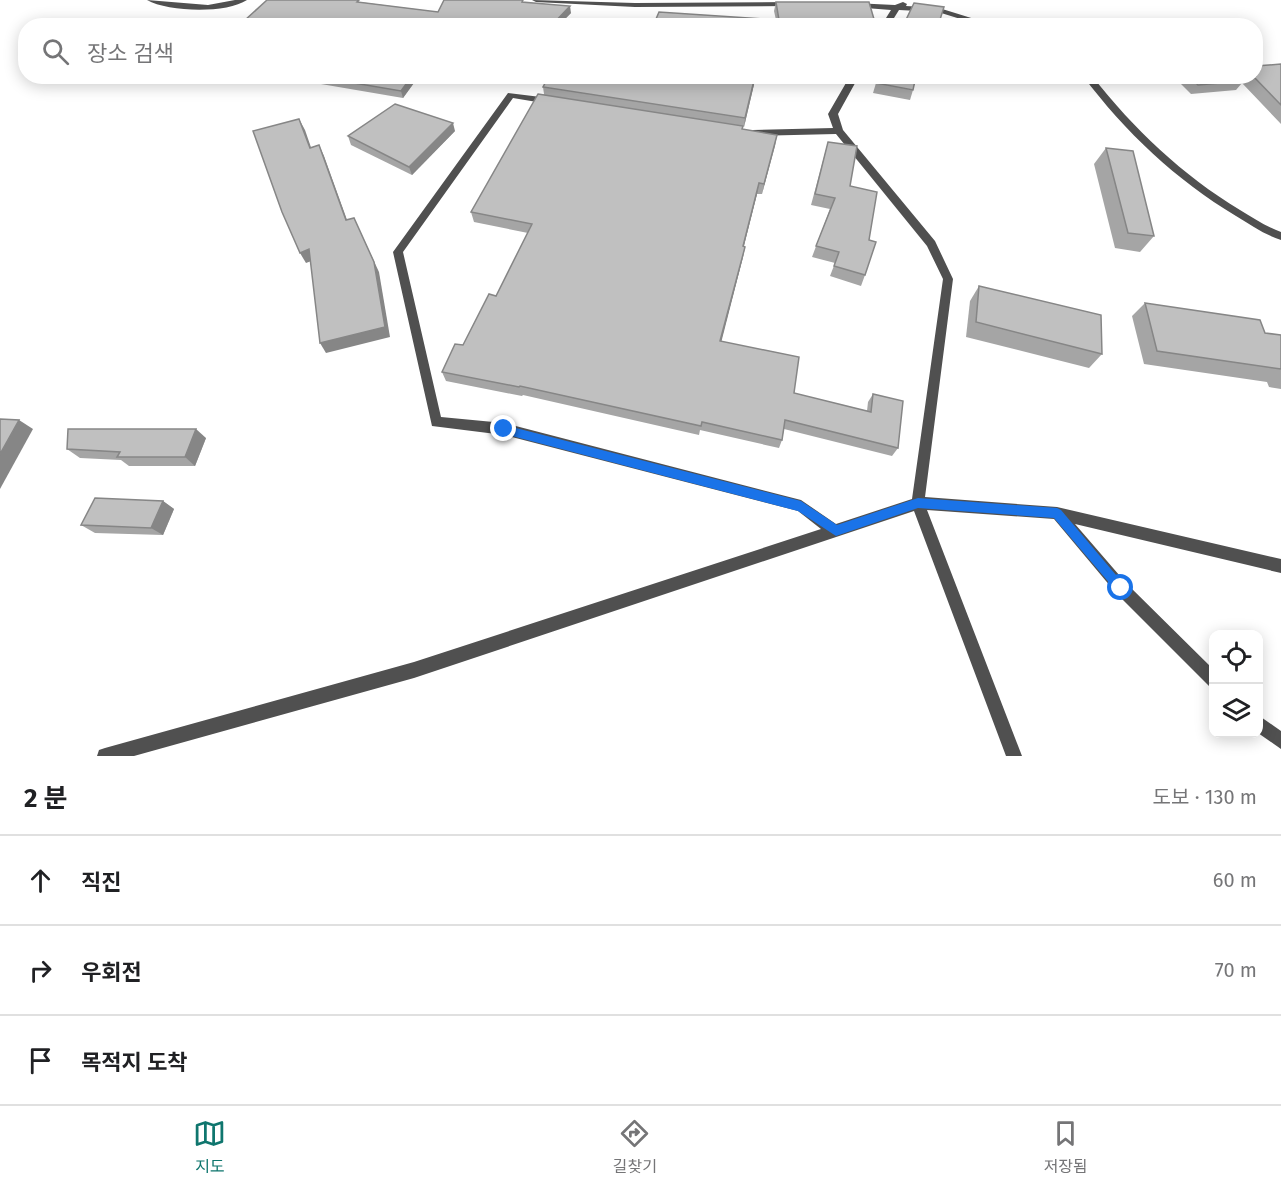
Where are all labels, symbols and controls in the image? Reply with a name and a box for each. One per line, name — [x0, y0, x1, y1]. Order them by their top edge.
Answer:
search box — [18, 18, 1263, 84]
icon: search — [39, 35, 72, 68]
text: 장소 검색 — [87, 40, 174, 67]
route end — [490, 415, 516, 441]
route start — [1107, 574, 1133, 600]
map controls — [1209, 630, 1263, 738]
button: locate — [1209, 630, 1263, 684]
button: layers — [1209, 684, 1263, 738]
text: 2 분 — [24, 783, 68, 814]
text: 도보 · 130 m — [1153, 785, 1257, 809]
icon: ahead — [24, 864, 57, 897]
text: 60 m — [1213, 868, 1257, 892]
text: 직진 — [81, 869, 121, 896]
icon: right — [24, 954, 57, 987]
text: 70 m — [1215, 958, 1257, 982]
text: 우회전 — [81, 959, 142, 986]
icon: arrive — [24, 1044, 57, 1077]
text: 목적지 도착 — [81, 1049, 187, 1076]
tab: 지도 — [193, 1117, 226, 1177]
tab: 길찾기 — [613, 1117, 657, 1177]
tab: 저장됨 — [1044, 1117, 1088, 1177]

